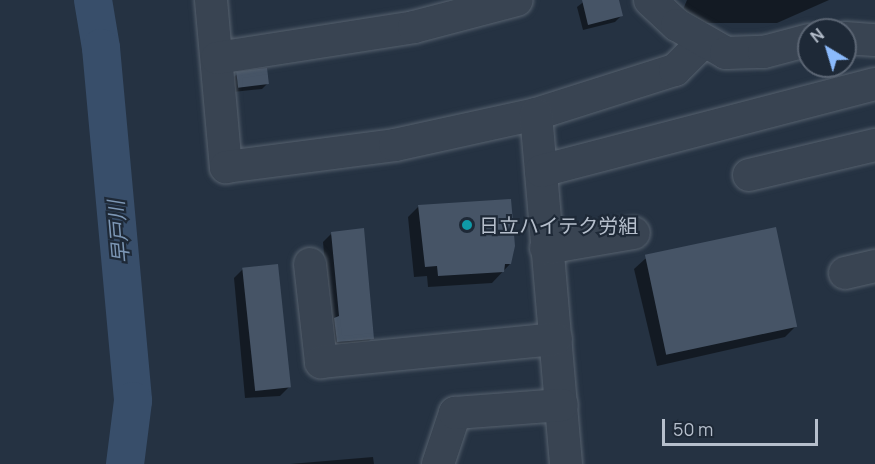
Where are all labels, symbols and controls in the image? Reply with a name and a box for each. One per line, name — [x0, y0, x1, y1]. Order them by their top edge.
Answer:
north arrow — [797, 18, 857, 78]
text: N — [806, 23, 828, 48]
water label: 早戸川 — [103, 200, 133, 264]
place label: 日立ハイテク労組 — [479, 213, 639, 237]
marker: 日立ハイテク労組 — [460, 218, 474, 232]
scale bar — [665, 407, 821, 445]
text: 50 m — [673, 417, 713, 441]

